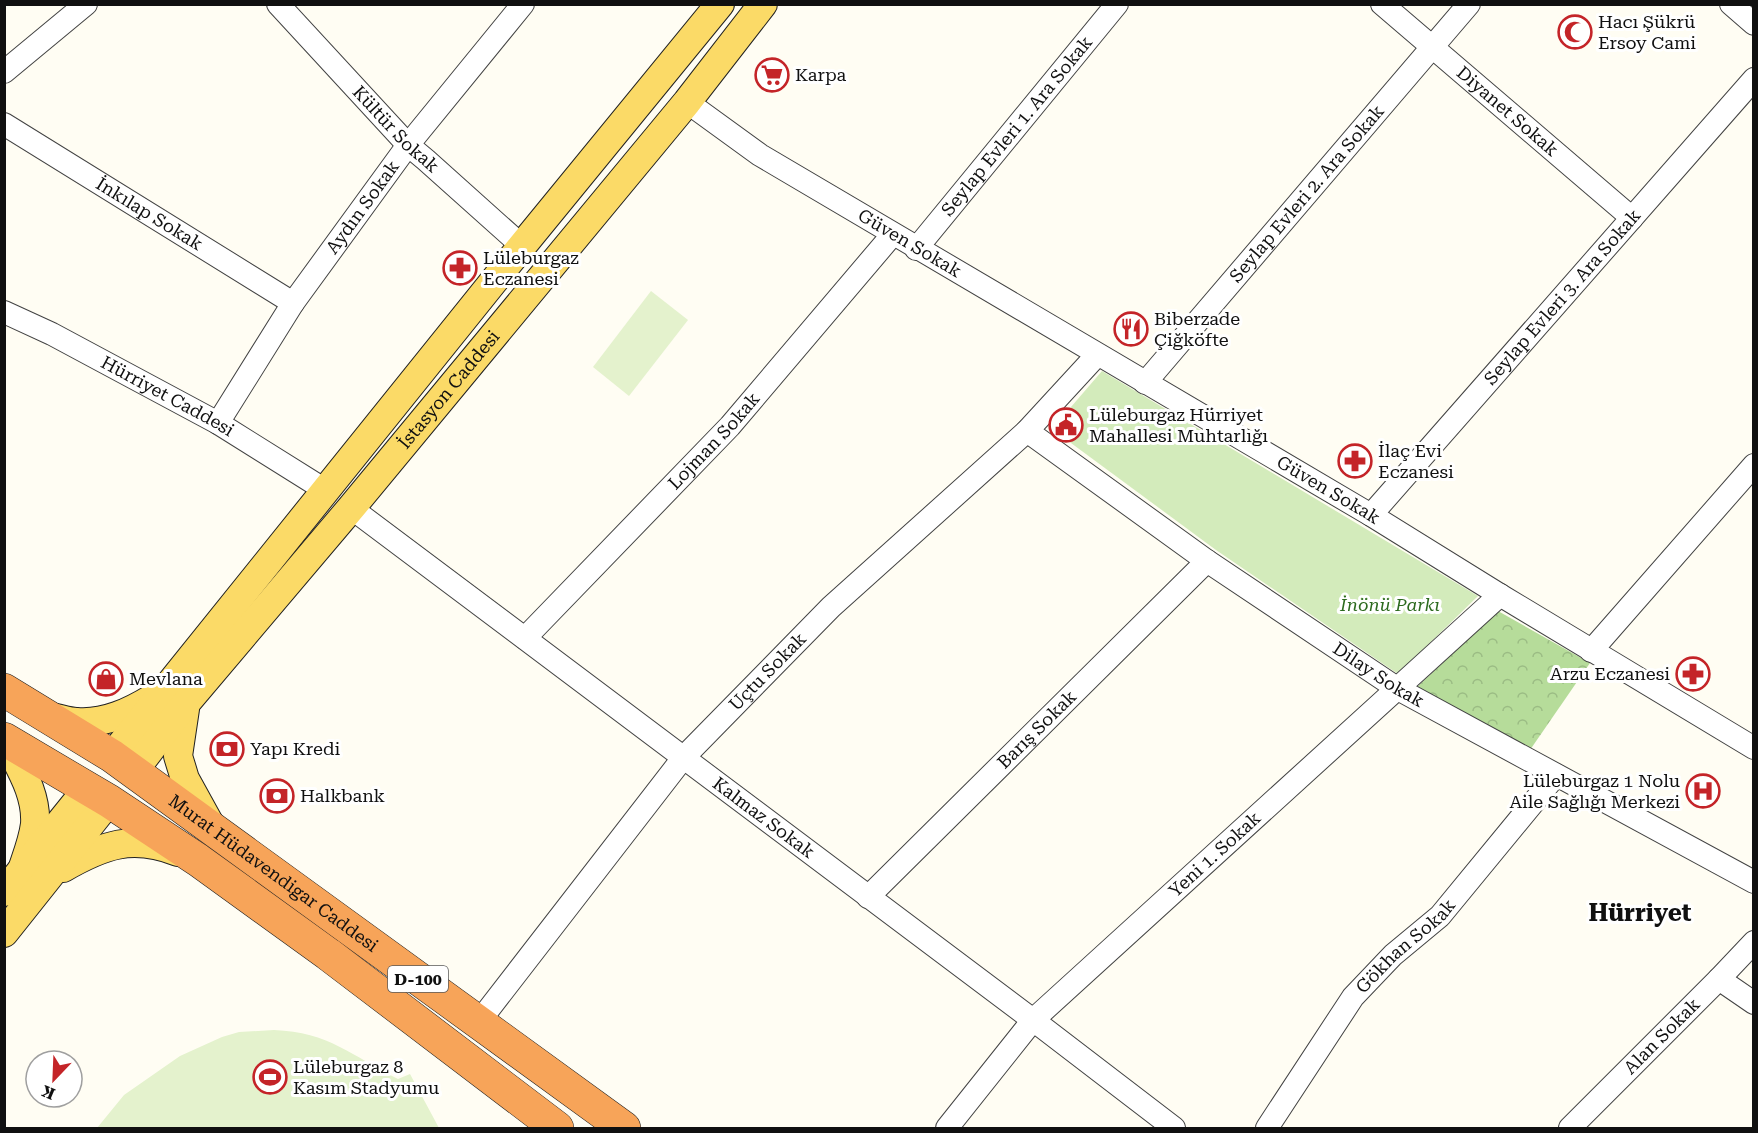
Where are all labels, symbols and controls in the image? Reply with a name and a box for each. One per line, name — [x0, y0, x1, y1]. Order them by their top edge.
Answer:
place label: Hacı Şükrü Ersoy Cami — [1598, 11, 1696, 53]
mosque icon: Hacı Şükrü Ersoy Cami — [1557, 14, 1593, 50]
street label: Seylap Evleri 1. Ara Sokak — [937, 32, 1096, 220]
supermarket icon: Karpa — [754, 57, 790, 93]
street label: Diyanet Sokak — [1453, 62, 1563, 160]
place label: Karpa — [795, 64, 847, 85]
street label: Kültür Sokak — [349, 81, 444, 177]
street label: Seylap Evleri 2. Ara Sokak — [1225, 101, 1388, 286]
street label: Aydın Sokak — [321, 156, 403, 258]
street label: İnkılap Sokak — [92, 173, 207, 255]
street label: Güven Sokak — [855, 204, 965, 281]
street label: Seylap Evleri 3. Ara Sokak — [1479, 205, 1645, 389]
place label: Lüleburgaz Eczanesi — [483, 247, 579, 289]
pharmacy icon: Lüleburgaz Eczanesi — [442, 250, 478, 286]
place label: Biberzade Çiğköfte — [1154, 308, 1240, 350]
restaurant icon: Biberzade Çiğköfte — [1113, 311, 1149, 347]
street label: İstasyon Caddesi — [393, 326, 504, 453]
street label: Hürriyet Caddesi — [98, 351, 238, 441]
street label: Lojman Sokak — [664, 388, 764, 493]
place label: Lüleburgaz Hürriyet Mahallesi Muhtarlığı — [1089, 404, 1268, 446]
public building icon: Lüleburgaz Hürriyet Mahallesi Muhtarlığı — [1048, 407, 1084, 443]
place label: İlaç Evi Eczanesi — [1378, 440, 1454, 482]
pharmacy icon: İlaç Evi Eczanesi — [1337, 443, 1373, 479]
street label: Güven Sokak — [1273, 451, 1384, 528]
park label: İnönü Parkı — [1339, 594, 1440, 615]
street label: Uçtu Sokak — [724, 628, 810, 715]
street label: Dilay Sokak — [1329, 637, 1428, 711]
pharmacy icon: Arzu Eczanesi — [1675, 656, 1711, 692]
shop icon: Mevlana — [88, 661, 124, 697]
place label: Arzu Eczanesi — [1550, 663, 1670, 684]
place label: Mevlana — [129, 668, 203, 689]
street label: Barış Sokak — [993, 686, 1081, 773]
bank icon: Yapı Kredi — [209, 731, 245, 767]
place label: Yapı Kredi — [250, 738, 341, 759]
place label: Lüleburgaz 1 Nolu Aile Sağlığı Merkezi — [1509, 770, 1680, 812]
street label: Kalmaz Sokak — [709, 772, 819, 862]
hospital icon: Lüleburgaz 1 Nolu Aile Sağlığı Merkezi — [1685, 773, 1721, 809]
bank icon: Halkbank — [259, 778, 295, 814]
place label: Halkbank — [300, 785, 385, 806]
street label: Murat Hüdavendigar Caddesi — [165, 790, 383, 956]
street label: Yeni 1. Sokak — [1164, 807, 1265, 901]
street label: Gökhan Sokak — [1351, 895, 1459, 997]
district label: Hürriyet — [1589, 899, 1692, 927]
road number: D-100 — [388, 966, 448, 992]
street label: Alan Sokak — [1619, 993, 1704, 1078]
north arrow — [24, 1049, 84, 1109]
place label: Lüleburgaz 8 Kasım Stadyumu — [293, 1056, 439, 1098]
sports icon: Lüleburgaz 8 Kasım Stadyumu — [252, 1059, 288, 1095]
text: K — [38, 1081, 58, 1104]

